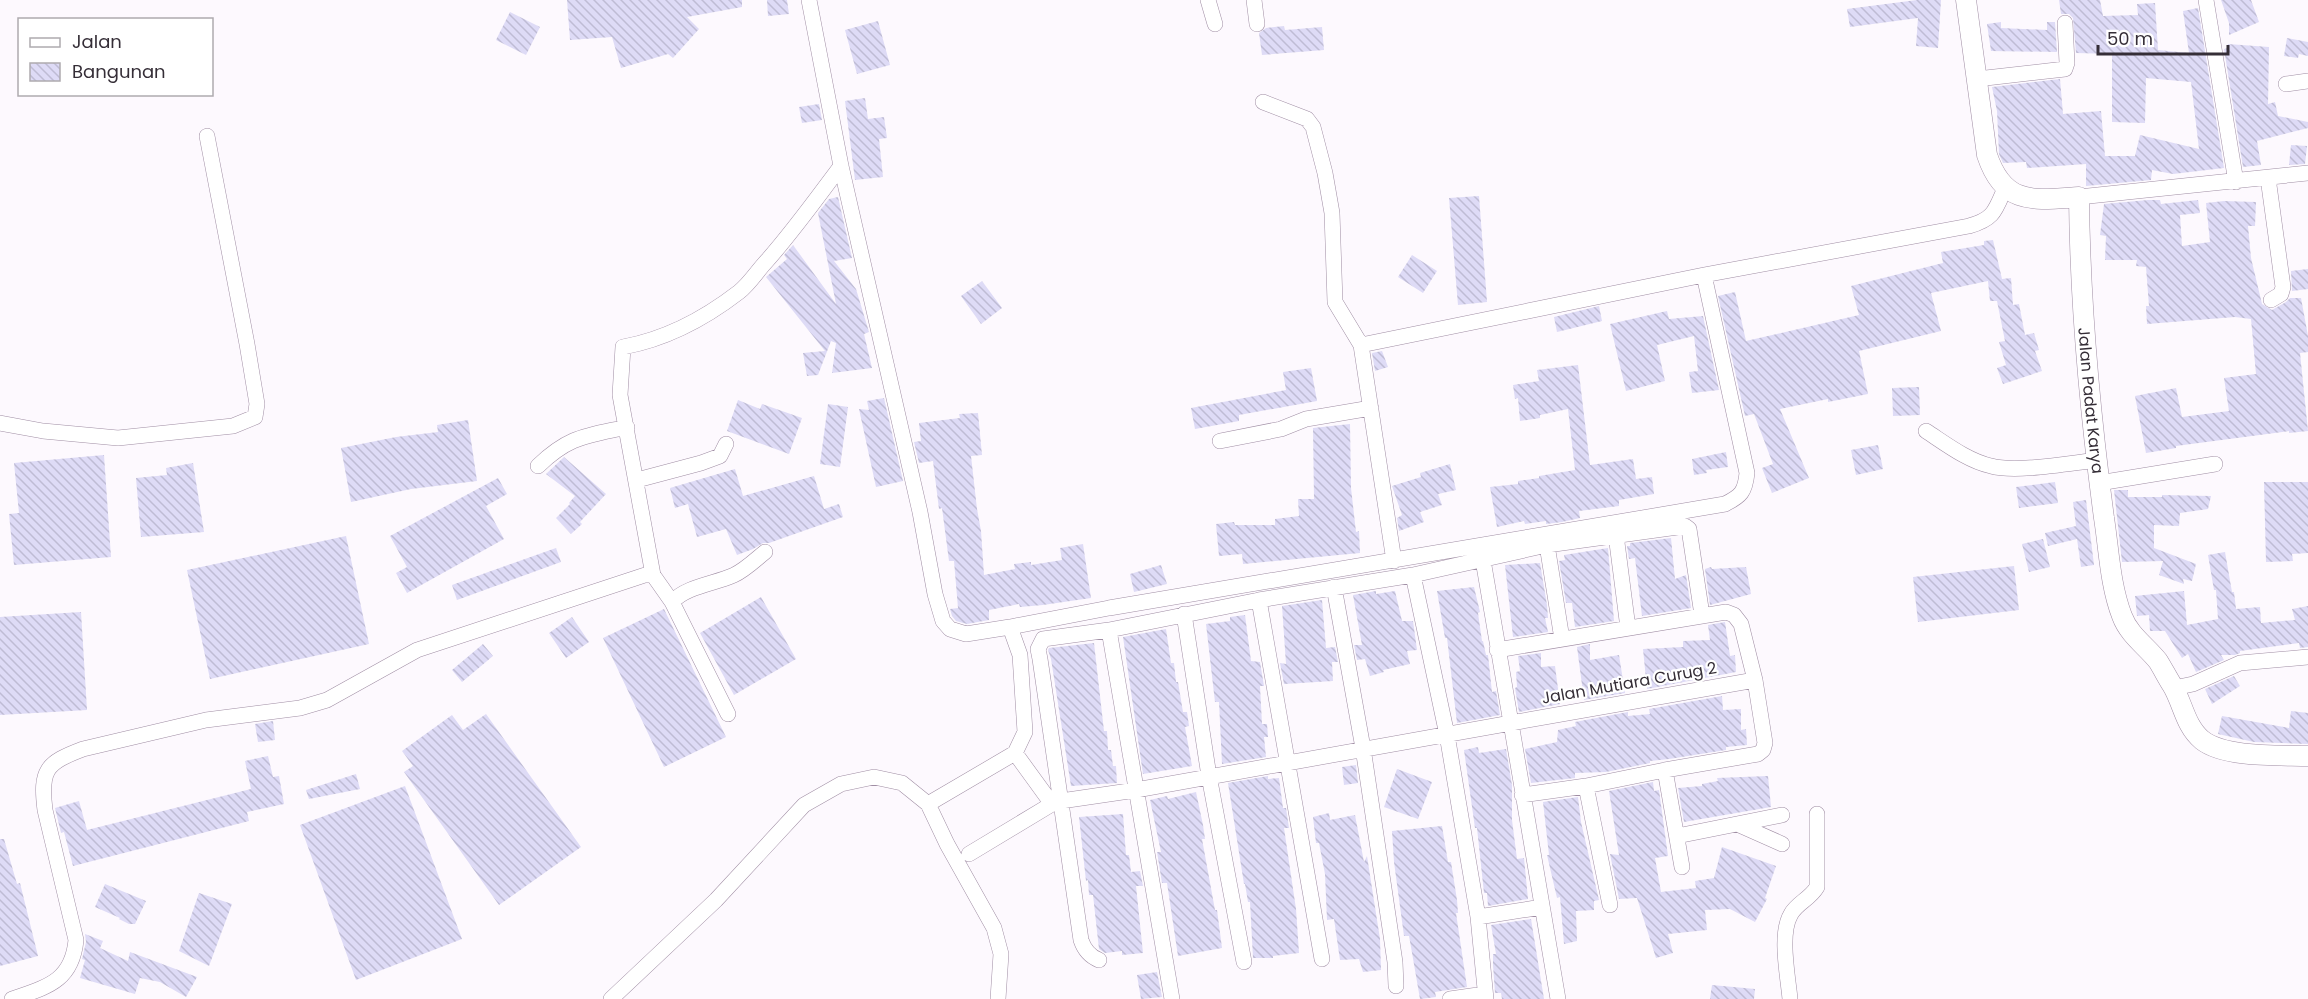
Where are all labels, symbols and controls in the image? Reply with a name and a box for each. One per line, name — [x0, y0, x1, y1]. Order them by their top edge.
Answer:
legend — [18, 18, 213, 96]
scale bar — [2098, 18, 2228, 56]
text: 50 m — [2107, 26, 2153, 51]
text: Jalan — [72, 29, 122, 54]
text: Bangunan — [72, 59, 166, 84]
street label: Jalan Padat Karya — [2073, 327, 2110, 475]
street label: Jalan Mutiara Curug 2 — [1540, 656, 1718, 710]

